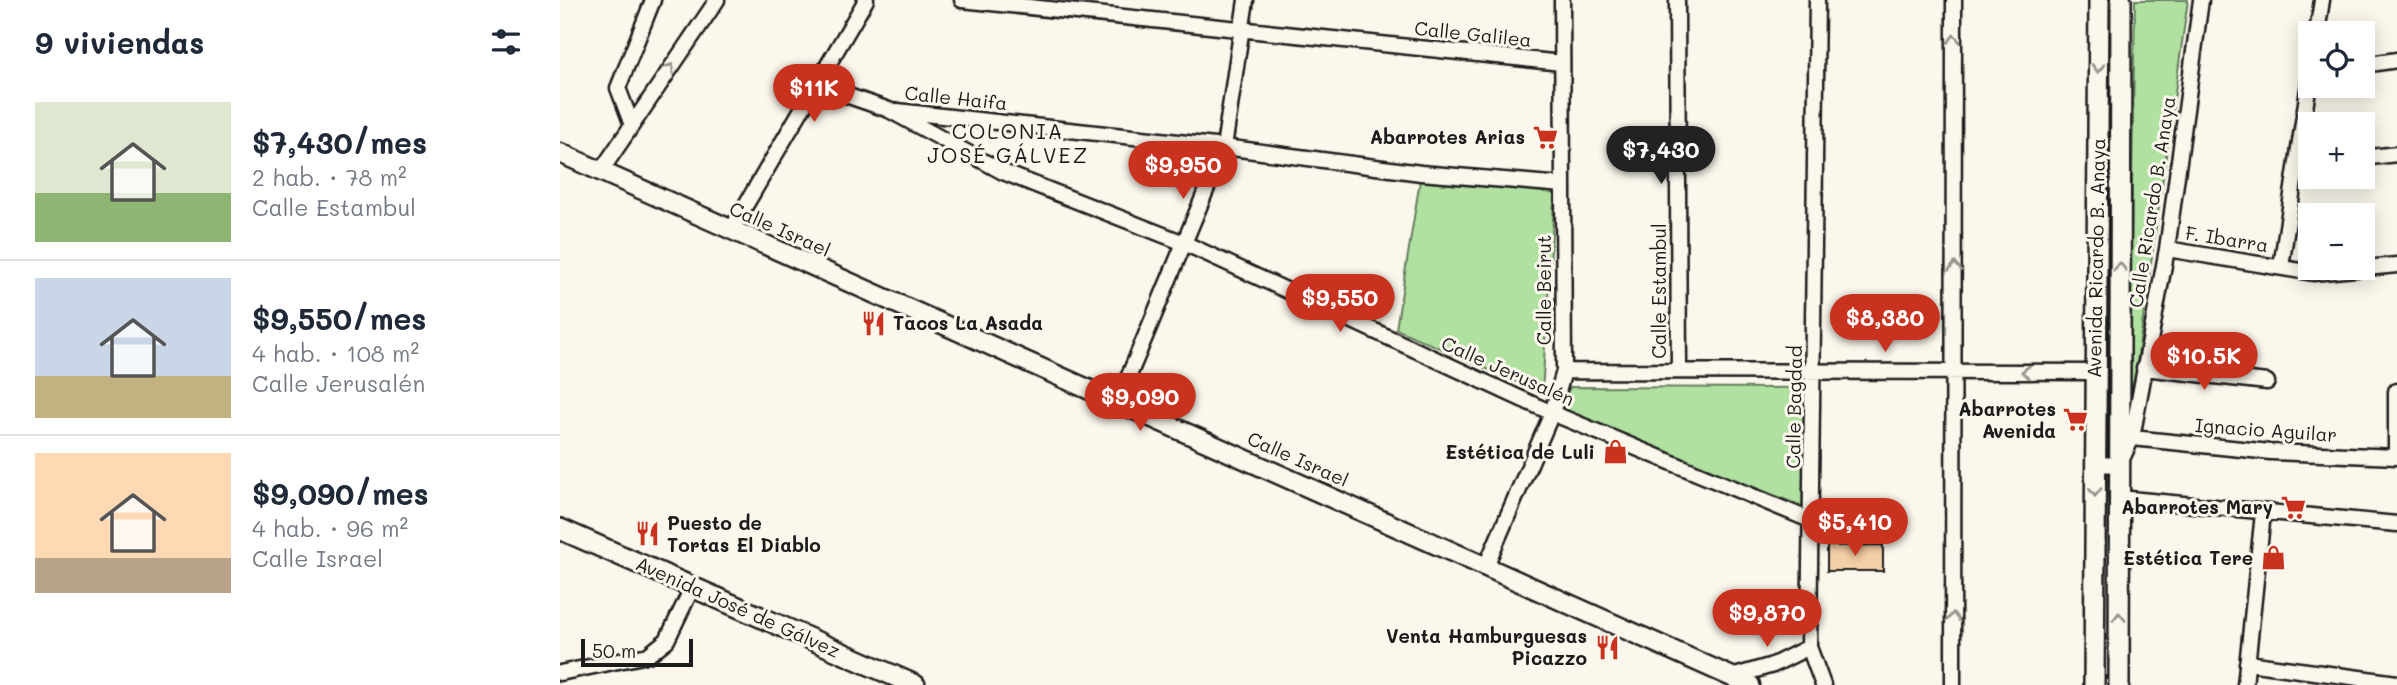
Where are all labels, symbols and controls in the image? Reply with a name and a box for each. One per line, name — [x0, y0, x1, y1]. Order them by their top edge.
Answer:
street label: Calle Galilea — [1413, 15, 1533, 52]
map controls — [2298, 21, 2375, 280]
button: locate — [2298, 21, 2375, 98]
text: 9 viviendas — [35, 22, 204, 62]
icon: filters — [487, 23, 525, 61]
one-way arrow — [1946, 34, 1962, 44]
one-way arrow — [662, 63, 675, 76]
one-way arrow — [2090, 63, 2106, 74]
pin: $11K — [773, 64, 855, 124]
text: $11K — [789, 72, 839, 102]
street label: Calle Haifa — [903, 80, 1009, 115]
street label: Calle Ricardo B. Anaya — [2122, 95, 2181, 309]
button: + — [2298, 112, 2375, 189]
district label: COLONIA JOSÉ GÁLVEZ — [927, 117, 1089, 168]
text: $7,430/mes — [252, 122, 427, 162]
supermarket icon: Abarrotes Arias — [1531, 123, 1559, 151]
place label: Abarrotes Arias — [1370, 124, 1525, 149]
pin: $7,430 — [1604, 127, 1718, 186]
icon: home — [91, 130, 175, 214]
text: $7,430 — [1622, 134, 1700, 164]
street label: Avenida Ricardo B. Anaya — [2081, 138, 2110, 378]
pin: $9,950 — [1126, 142, 1240, 201]
text: $9,950 — [1144, 149, 1222, 179]
text: 2 hab. · 78 m² — [252, 162, 407, 192]
text: Calle Estambul — [252, 192, 416, 222]
street label: Calle Israel — [726, 195, 835, 262]
button: − — [2298, 203, 2375, 280]
street label: F. Ibarra — [2184, 220, 2270, 257]
street label: Calle Estambul — [1646, 223, 1671, 359]
street label: Calle Beirut — [1531, 235, 1556, 345]
one-way arrow — [1947, 261, 1963, 272]
one-way arrow — [2112, 261, 2128, 272]
pin: $9,550 — [1283, 274, 1397, 334]
text: $9,550 — [1302, 282, 1378, 312]
pin: $8,380 — [1828, 294, 1942, 354]
text: $9,550/mes — [252, 298, 426, 338]
text: $8,380 — [1846, 302, 1924, 332]
icon: home — [91, 306, 175, 390]
restaurant icon: Tacos La Asada — [859, 309, 887, 337]
place label: Tacos La Asada — [893, 310, 1043, 335]
street label: Calle Jerusalén — [1438, 330, 1579, 411]
pin: $10.5K — [2147, 332, 2261, 392]
text: 4 hab. · 108 m² — [252, 338, 419, 368]
text: $10.5K — [2167, 340, 2241, 370]
street label: Calle Bagdad — [1780, 345, 1807, 469]
one-way arrow — [2020, 364, 2031, 380]
text: Calle Jerusalén — [252, 368, 425, 398]
pin: $9,090 — [1083, 374, 1197, 433]
text: $9,090 — [1101, 381, 1179, 411]
place label: Abarrotes Avenida — [1958, 396, 2056, 443]
supermarket icon: Abarrotes Avenida — [2062, 406, 2090, 434]
street label: Ignacio Aguilar — [2194, 412, 2338, 447]
street label: Calle Israel — [1244, 425, 1353, 492]
shop icon: Estética de Luli — [1601, 438, 1629, 466]
place label: Estética de Luli — [1445, 439, 1595, 464]
text: $9,090/mes — [252, 473, 429, 513]
icon: home — [91, 481, 175, 565]
one-way arrow — [2087, 487, 2103, 497]
supermarket icon: Abarrotes Mary — [2279, 493, 2307, 521]
place label: Abarrotes Mary — [2121, 494, 2273, 519]
pin: $5,410 — [1798, 498, 1912, 558]
text: $5,410 — [1818, 506, 1892, 536]
place label: Puesto de Tortas El Diablo — [667, 510, 821, 557]
text: 4 hab. · 96 m² — [252, 513, 408, 543]
restaurant icon: Puesto de Tortas El Diablo — [633, 520, 661, 548]
text: Calle Israel — [252, 543, 383, 573]
shop icon: Estética Tere — [2259, 544, 2287, 572]
place label: Estética Tere — [2123, 545, 2253, 570]
street label: Avenida José de Gálvez — [632, 550, 844, 663]
pin: $9,870 — [1710, 590, 1824, 649]
text: $9,870 — [1729, 597, 1805, 627]
one-way arrow — [1945, 611, 1961, 622]
one-way arrow — [2111, 611, 2127, 622]
place label: Venta Hamburguesas Picazzo — [1386, 623, 1587, 670]
restaurant icon: Venta Hamburguesas Picazzo — [1593, 633, 1621, 661]
scale bar — [581, 636, 693, 668]
text: 50 m — [592, 638, 636, 663]

